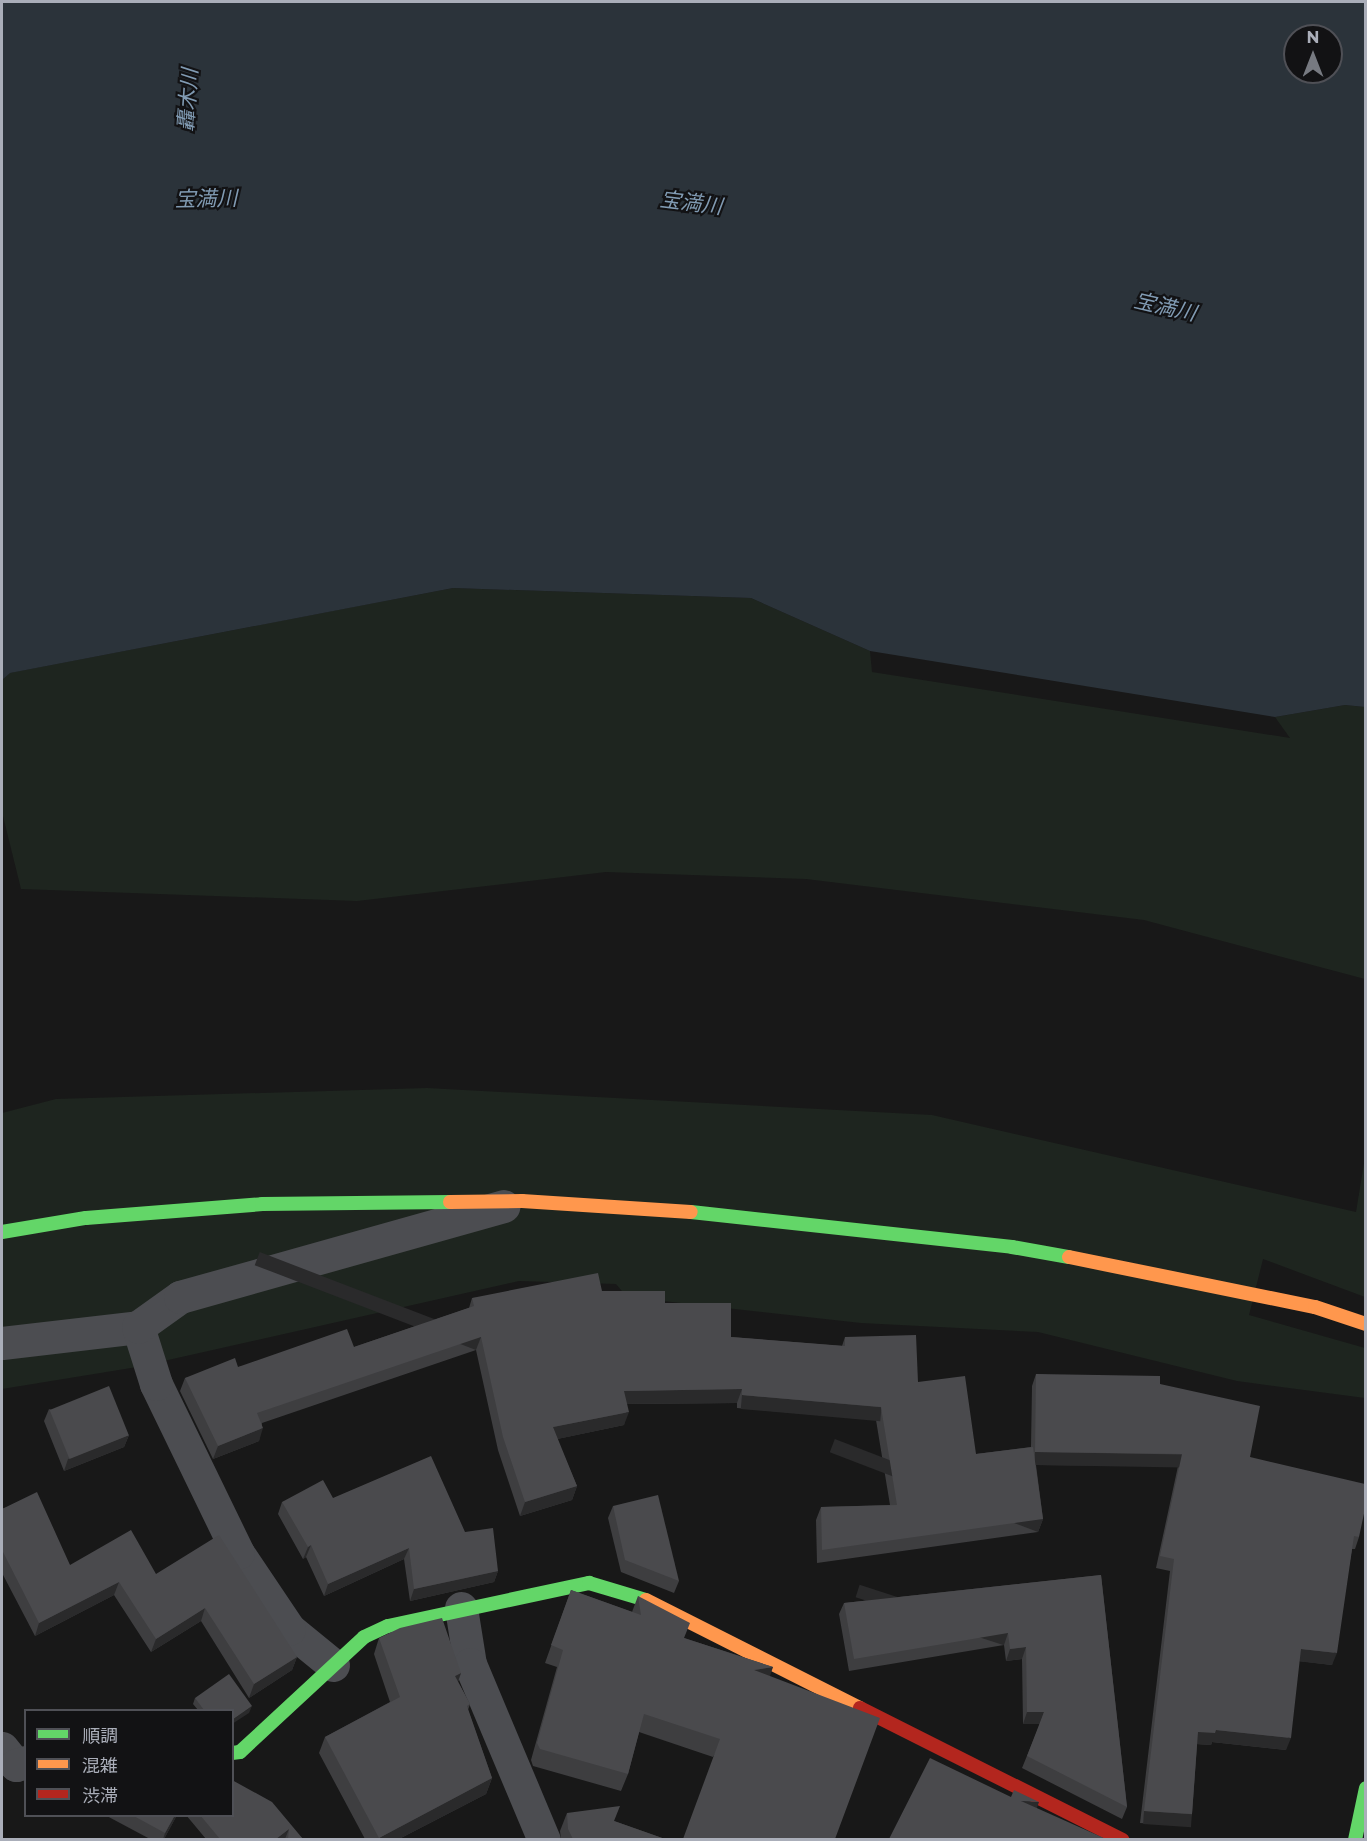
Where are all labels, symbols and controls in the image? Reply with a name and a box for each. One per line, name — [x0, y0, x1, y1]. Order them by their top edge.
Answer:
north arrow — [1283, 24, 1343, 84]
text: N — [1307, 28, 1319, 47]
water label: 轟木川 — [173, 68, 203, 132]
water label: 宝満川 — [174, 186, 238, 212]
water label: 宝満川 — [658, 187, 724, 219]
water label: 宝満川 — [1131, 288, 1199, 326]
legend — [24, 1709, 234, 1817]
text: 順調 — [82, 1725, 118, 1747]
text: 混雑 — [82, 1755, 118, 1777]
text: 渋滞 — [82, 1785, 118, 1807]

